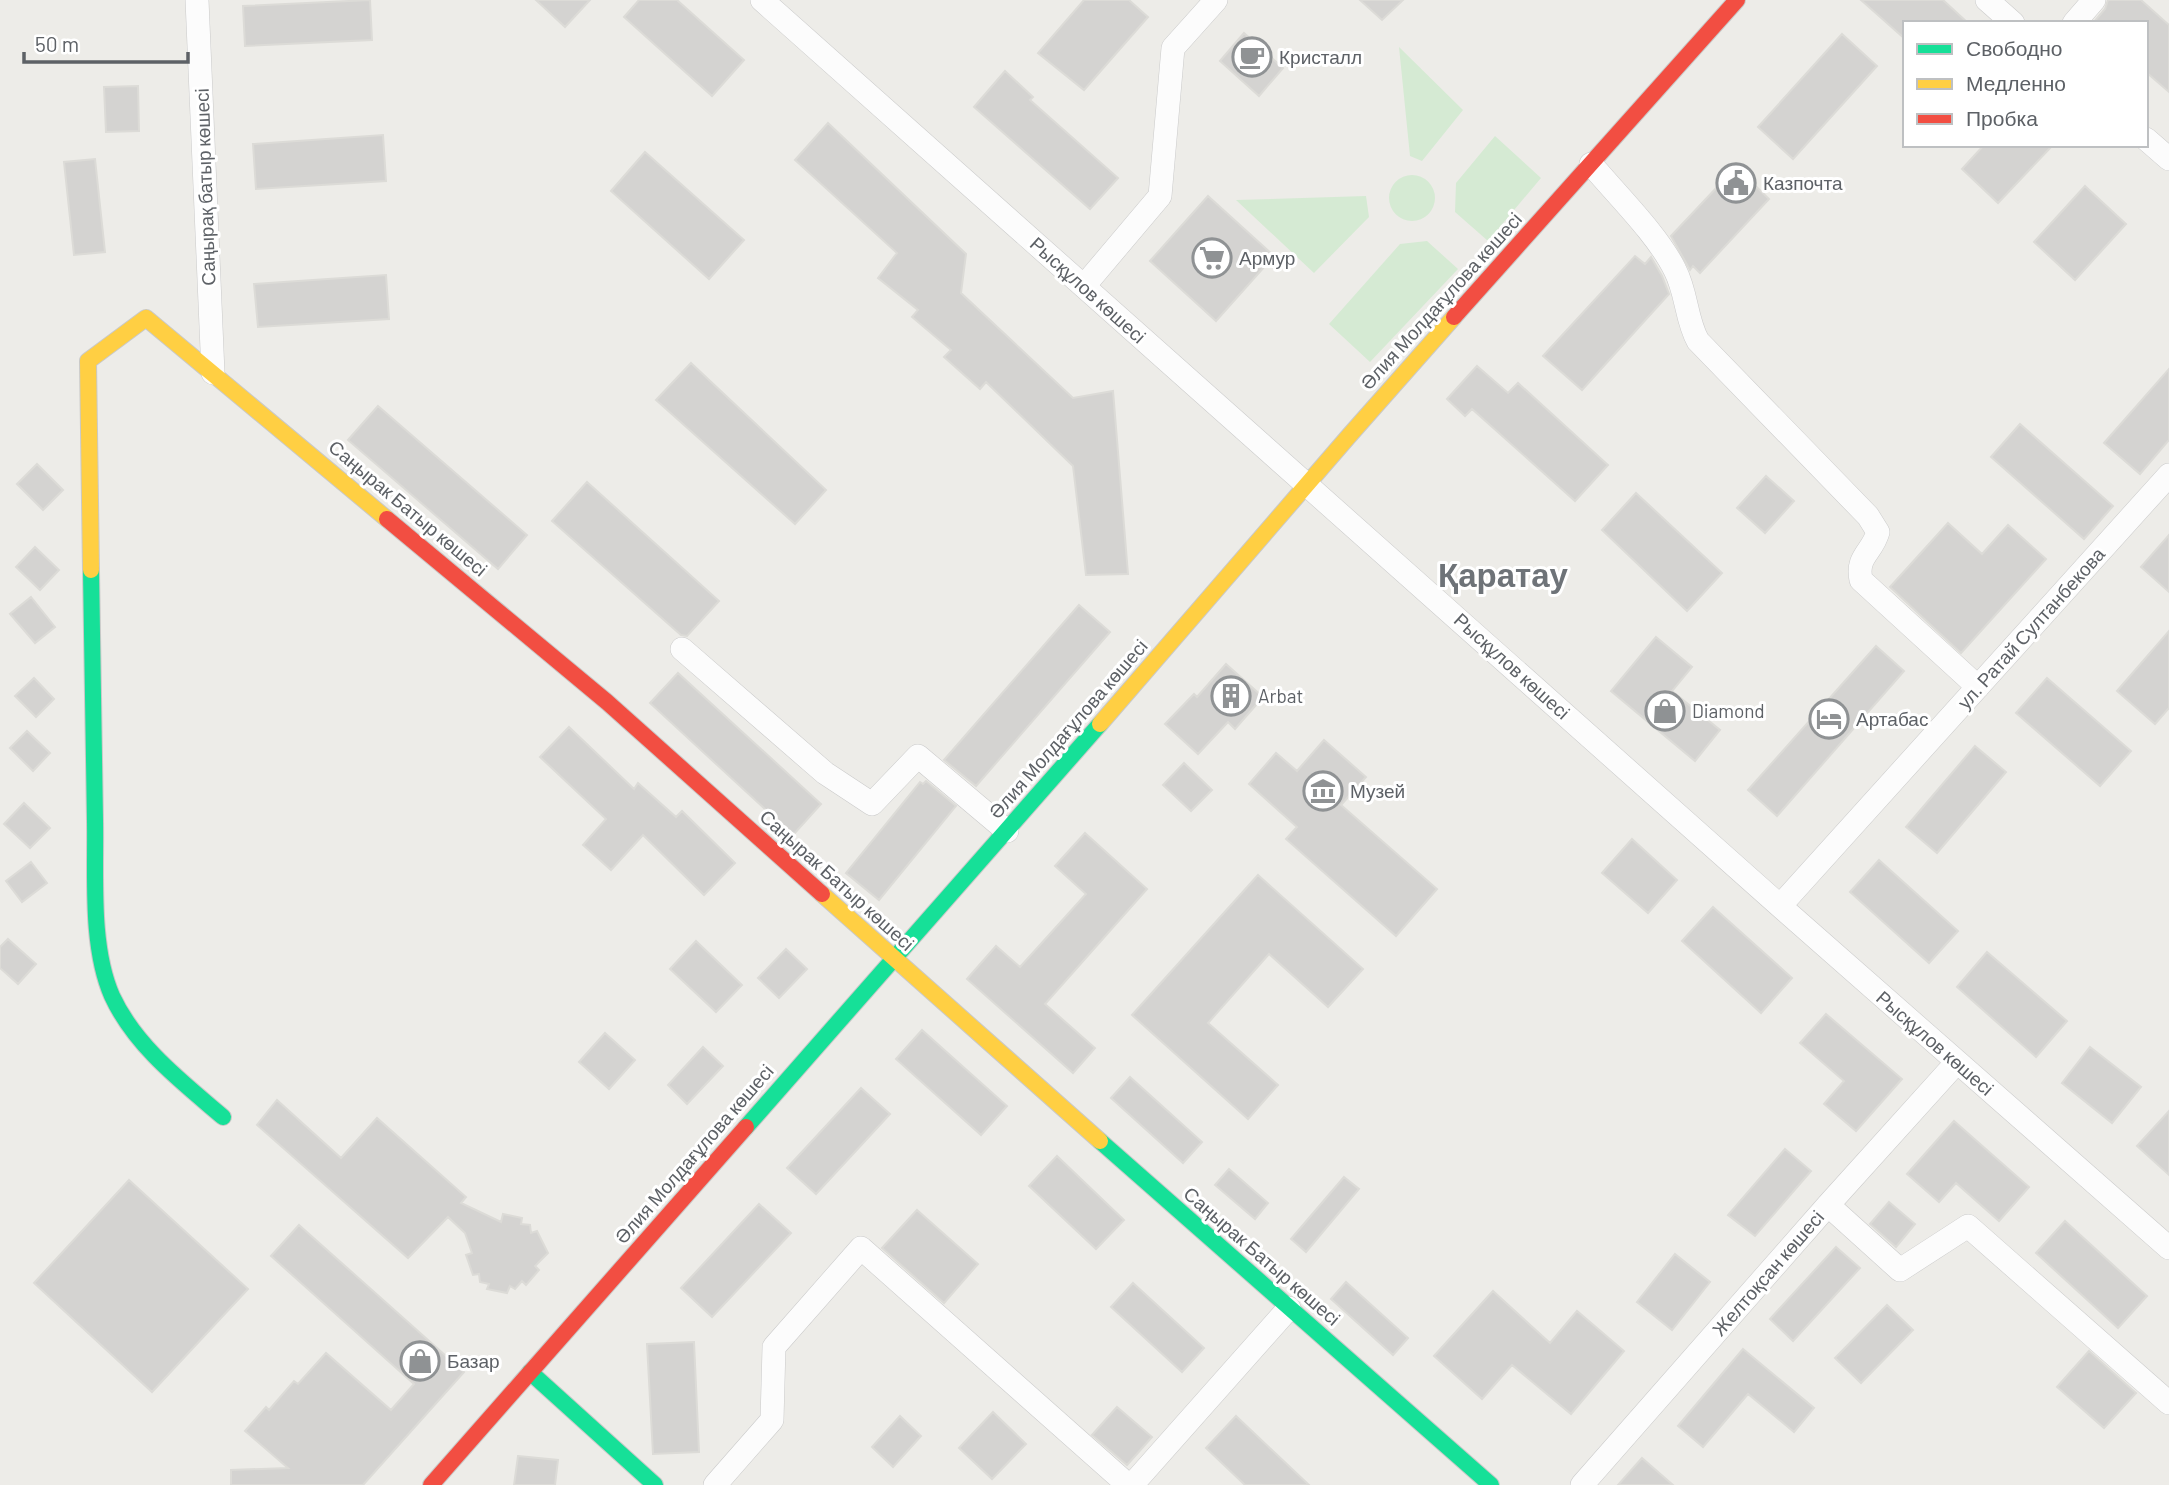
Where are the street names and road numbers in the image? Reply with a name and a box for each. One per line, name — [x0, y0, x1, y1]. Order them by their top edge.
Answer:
street label: Саңырақ батыр көшесі — [190, 88, 219, 286]
street label: Әлия Молдағұлова көшесі — [1355, 208, 1526, 394]
street label: Рысқұлов көшесі — [1026, 232, 1151, 348]
street label: Саңырак Батыр көшесі — [324, 435, 492, 581]
street label: ул. Ратай Султанбекова — [1952, 542, 2109, 713]
street label: Рысқұлов көшесі — [1450, 608, 1575, 724]
street label: Әлия Молдағұлова көшесі — [984, 634, 1152, 823]
street label: Саңырак Батыр көшесі — [755, 804, 919, 955]
street label: Рысқұлов көшесі — [1872, 985, 1999, 1100]
street label: Әлия Молдағұлова көшесі — [610, 1059, 778, 1248]
street label: Саңырак Батыр көшесі — [1179, 1181, 1345, 1330]
street label: Желтоқсан көшесі — [1707, 1205, 1828, 1340]

